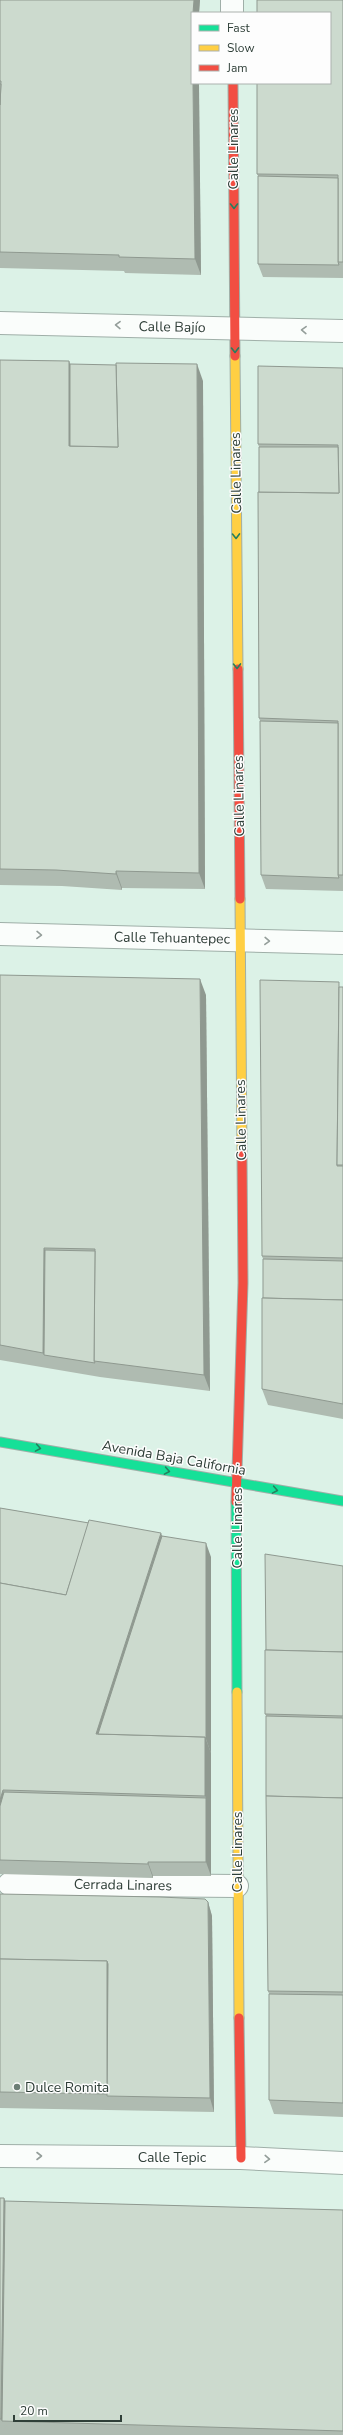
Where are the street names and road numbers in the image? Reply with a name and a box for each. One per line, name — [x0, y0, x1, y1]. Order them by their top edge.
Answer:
street label: Calle Linares — [224, 108, 243, 190]
street label: Calle Bajío — [138, 317, 206, 337]
street label: Calle Linares — [226, 432, 246, 514]
street label: Calle Linares — [229, 755, 249, 837]
street label: Calle Tehuantepec — [114, 927, 231, 949]
street label: Calle Linares — [231, 1079, 251, 1161]
street label: Avenida Baja California — [101, 1436, 247, 1480]
street label: Calle Linares — [228, 1487, 247, 1569]
street label: Calle Linares — [228, 1811, 247, 1893]
street label: Cerrada Linares — [74, 1875, 173, 1895]
street label: Calle Tepic — [138, 2148, 207, 2167]

